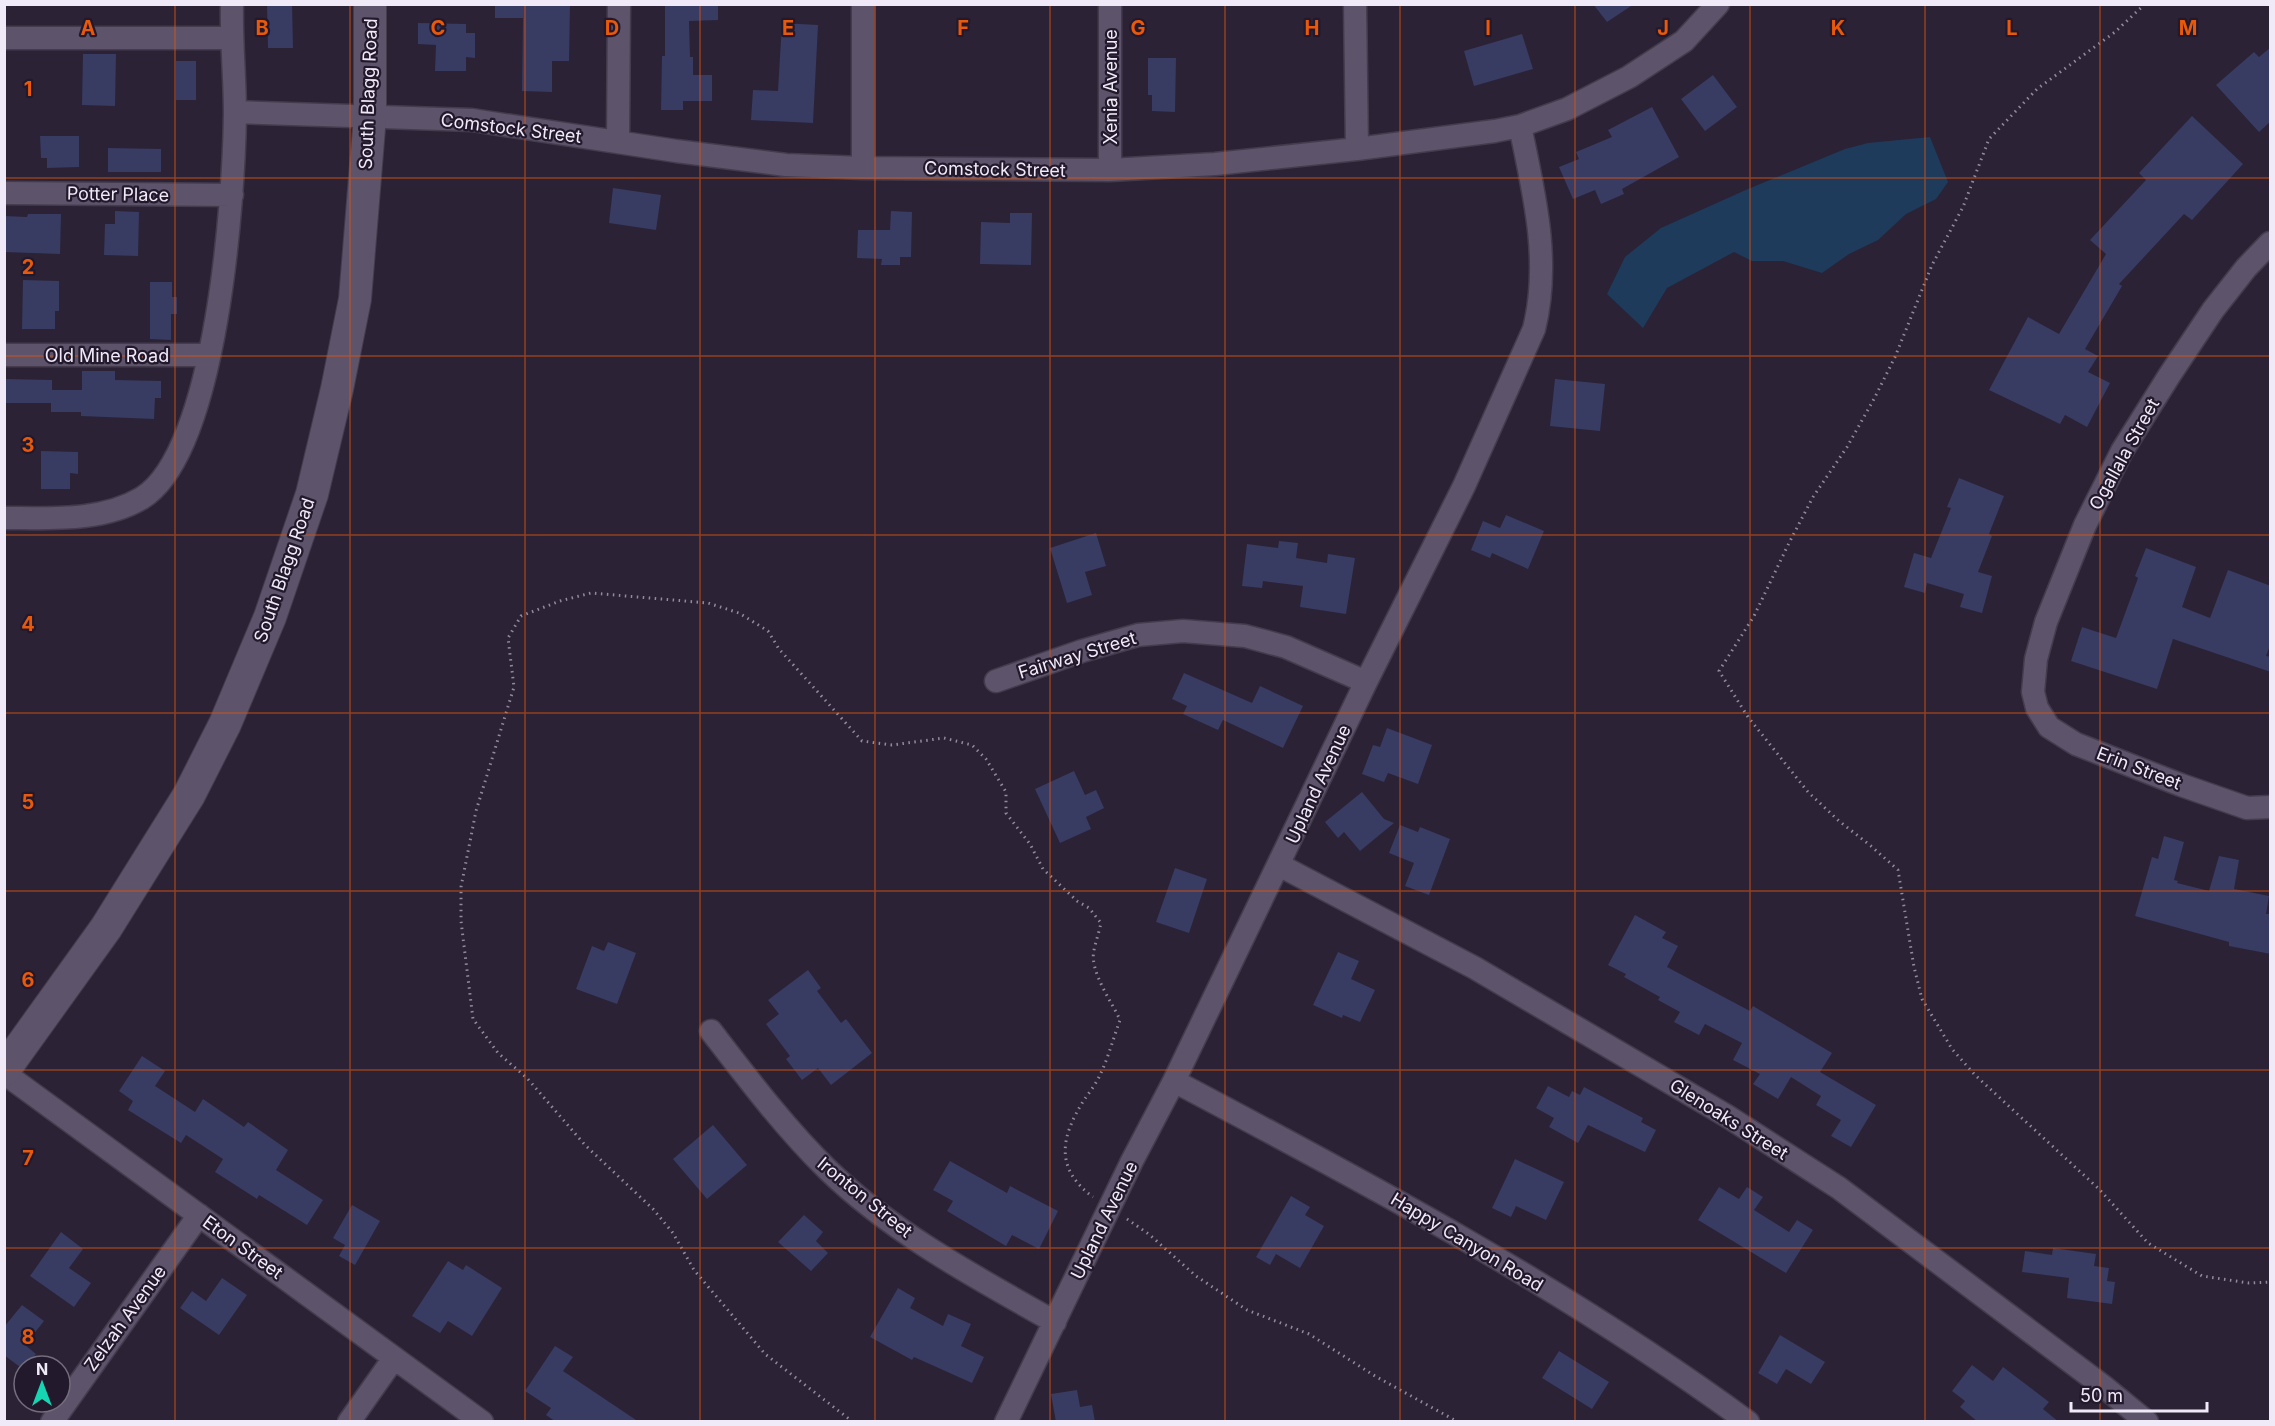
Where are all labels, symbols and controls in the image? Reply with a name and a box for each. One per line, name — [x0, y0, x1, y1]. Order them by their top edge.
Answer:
text: A — [81, 16, 96, 40]
text: B — [255, 16, 269, 40]
text: C — [431, 16, 445, 40]
text: D — [605, 16, 619, 40]
text: E — [782, 16, 794, 40]
text: F — [957, 16, 969, 40]
text: G — [1130, 16, 1146, 40]
text: H — [1305, 16, 1319, 40]
text: I — [1485, 16, 1491, 40]
text: J — [1657, 16, 1669, 40]
text: K — [1831, 16, 1845, 40]
text: L — [2006, 16, 2018, 40]
text: M — [2179, 16, 2197, 40]
street label: South Blagg Road — [355, 18, 381, 170]
street label: Xenia Avenue — [1100, 29, 1121, 145]
text: 1 — [24, 77, 32, 101]
street label: Comstock Street — [439, 109, 583, 147]
street label: Comstock Street — [924, 157, 1066, 181]
street label: Potter Place — [67, 183, 169, 205]
text: 2 — [22, 255, 34, 279]
street label: Old Mine Road — [45, 345, 169, 366]
street label: Ogallala Street — [2085, 395, 2163, 513]
text: 3 — [22, 433, 34, 457]
street label: South Blagg Road — [249, 495, 319, 645]
text: 4 — [21, 612, 35, 636]
street label: Fairway Street — [1016, 627, 1139, 683]
street label: Upland Avenue — [1281, 721, 1355, 847]
street label: Erin Street — [2094, 742, 2184, 794]
text: 5 — [22, 790, 34, 814]
text: 6 — [22, 968, 35, 992]
street label: Glenoaks Street — [1666, 1074, 1792, 1164]
text: 7 — [22, 1146, 34, 1170]
street label: Ironton Street — [813, 1152, 917, 1242]
street label: Upland Avenue — [1066, 1157, 1142, 1283]
street label: Happy Canyon Road — [1387, 1188, 1547, 1296]
street label: Eton Street — [199, 1211, 287, 1283]
street label: Zelzah Avenue — [80, 1261, 170, 1375]
text: 8 — [21, 1325, 35, 1349]
north arrow — [12, 1354, 72, 1414]
text: N — [36, 1359, 48, 1379]
scale bar — [2071, 1375, 2208, 1413]
text: 50 m — [2080, 1385, 2123, 1406]

